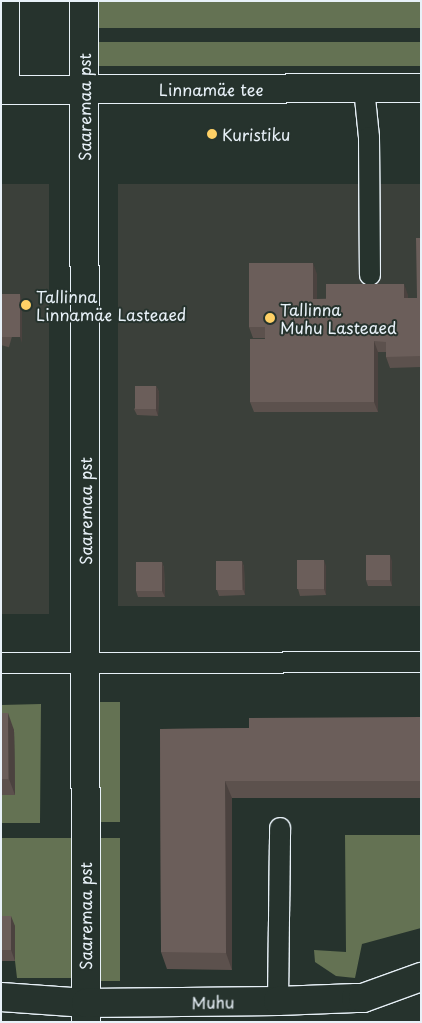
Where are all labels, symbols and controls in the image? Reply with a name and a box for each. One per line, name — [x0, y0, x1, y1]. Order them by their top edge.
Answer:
street label: Saaremaa pst — [74, 53, 94, 161]
street label: Linnamäe tee — [158, 79, 264, 99]
place label: Kuristiku — [222, 124, 290, 144]
marker: Kuristiku — [206, 128, 218, 140]
place label: Tallinna Linnamäe Lasteaed — [36, 286, 187, 324]
marker: Tallinna Linnamäe Lasteaed — [20, 299, 32, 311]
place label: Tallinna Muhu Lasteaed — [280, 299, 397, 337]
marker: Tallinna Muhu Lasteaed — [264, 312, 276, 324]
street label: Saaremaa pst — [75, 457, 95, 565]
street label: Saaremaa pst — [75, 862, 95, 970]
street label: Muhu — [191, 992, 235, 1012]

